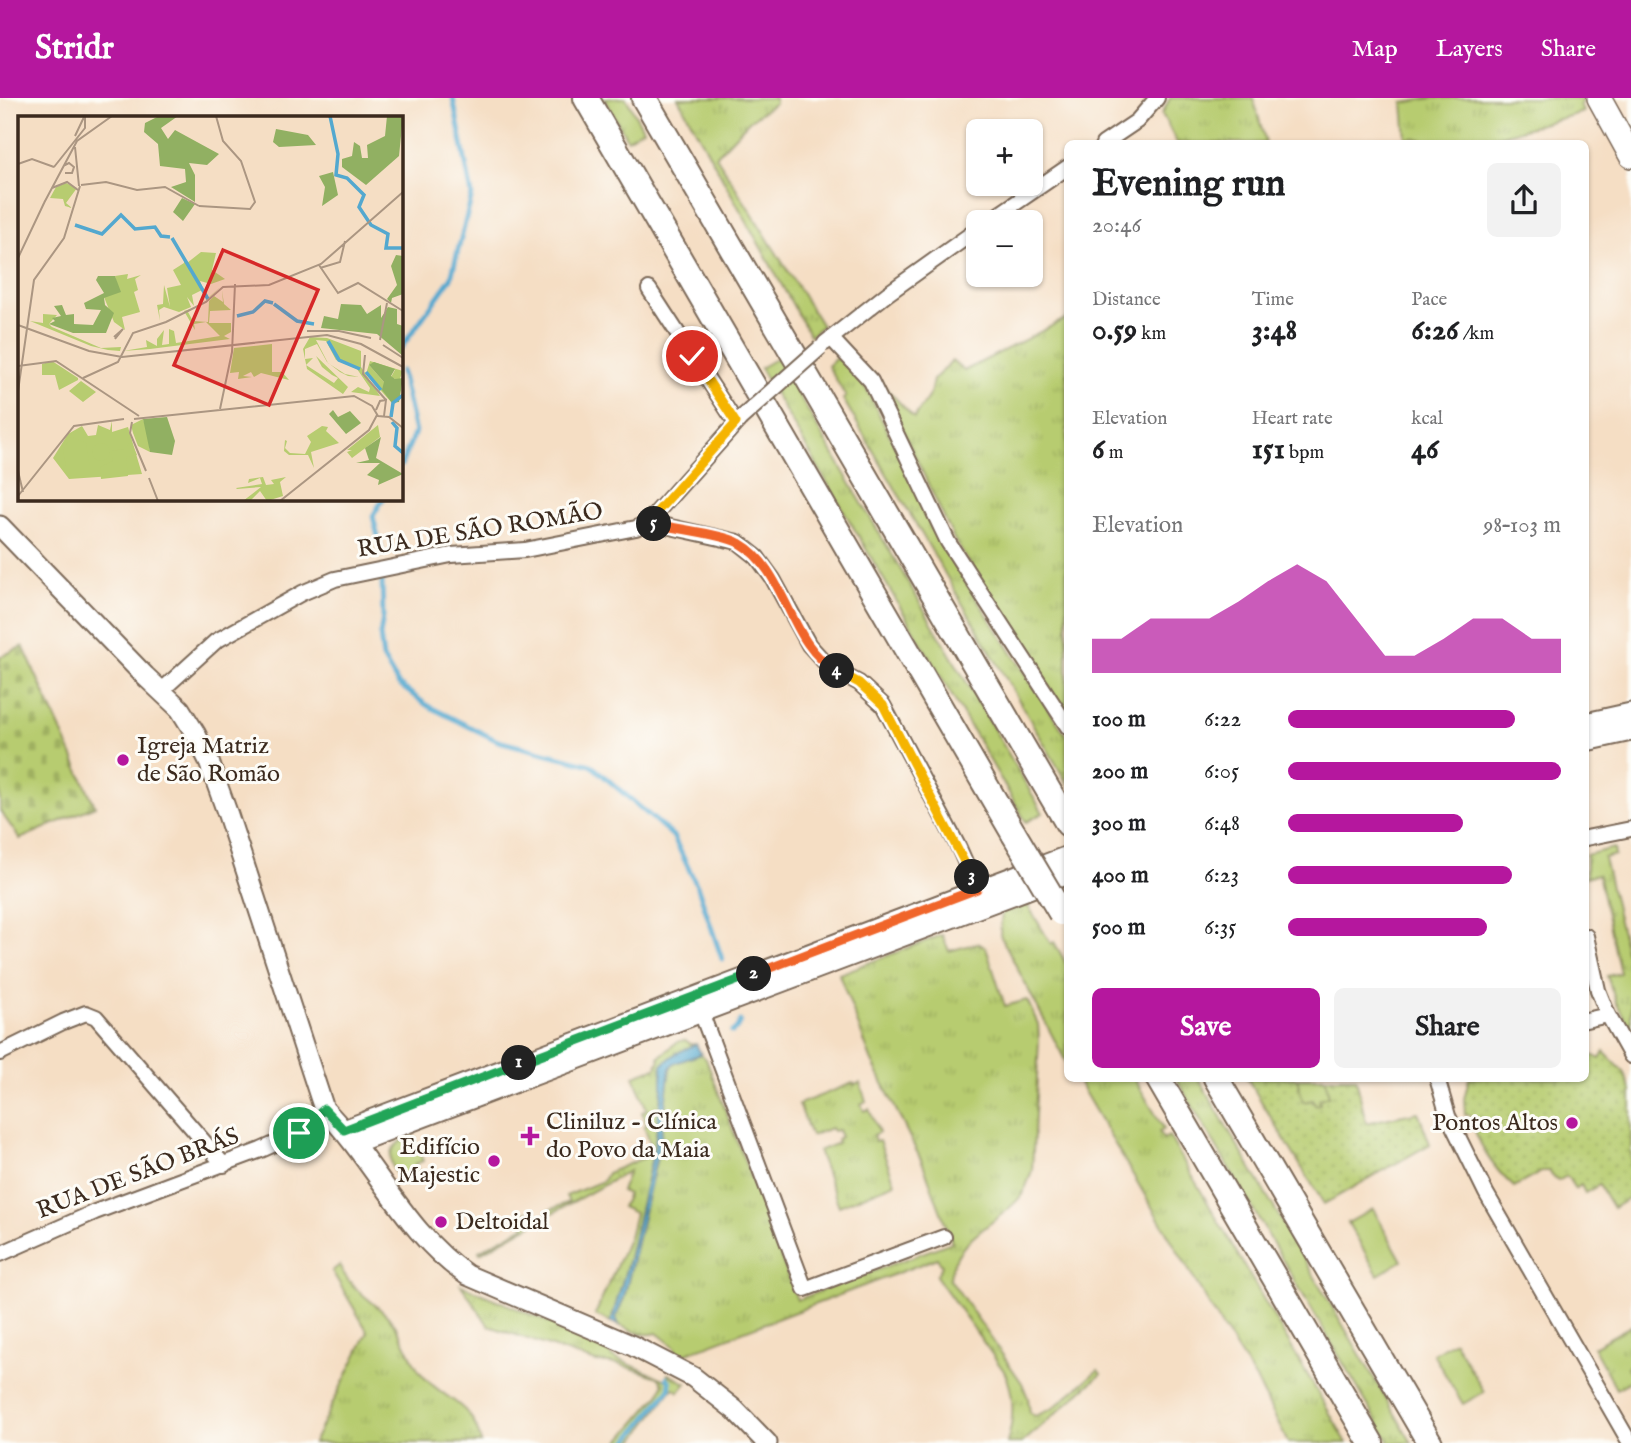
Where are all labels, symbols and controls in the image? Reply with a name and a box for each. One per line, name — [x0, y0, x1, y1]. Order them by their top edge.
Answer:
text: Stridr — [35, 28, 114, 70]
text: Map — [1352, 34, 1398, 65]
text: Layers — [1436, 34, 1503, 65]
text: Share — [1541, 34, 1596, 65]
inset map — [18, 116, 402, 500]
map controls — [966, 119, 1043, 287]
button: + — [966, 119, 1043, 196]
text: Evening run — [1092, 161, 1286, 209]
button: share — [1487, 163, 1561, 237]
button: − — [966, 210, 1043, 287]
text: 20:46 — [1092, 211, 1141, 240]
text: Distance — [1092, 288, 1161, 312]
text: Time — [1252, 288, 1294, 312]
text: Pace — [1411, 288, 1447, 312]
text: 0.59 — [1092, 312, 1137, 350]
text: 3:48 — [1252, 312, 1297, 350]
text: 6:26 — [1411, 312, 1459, 350]
text: km — [1137, 322, 1166, 346]
text: /km — [1459, 322, 1494, 346]
pin — [662, 326, 722, 386]
icon: check — [673, 337, 711, 375]
text: Elevation — [1092, 407, 1167, 431]
text: Heart rate — [1252, 407, 1333, 431]
text: kcal — [1411, 407, 1443, 431]
text: 6 — [1092, 431, 1105, 469]
text: 151 — [1252, 431, 1285, 469]
text: 46 — [1411, 431, 1439, 469]
text: m — [1105, 441, 1123, 465]
text: bpm — [1285, 441, 1324, 465]
street label: RUA DE SÃO ROMÃO — [355, 496, 605, 566]
pin: 5 — [636, 506, 672, 542]
text: 5 — [650, 511, 657, 535]
text: Elevation — [1092, 511, 1183, 540]
text: 98–103 m — [1483, 511, 1561, 540]
pin: 4 — [820, 654, 854, 688]
text: 4 — [832, 658, 841, 682]
text: 100 m — [1092, 705, 1146, 734]
text: 6:22 — [1204, 705, 1241, 734]
place label: Igreja Matriz de São Romão — [137, 731, 280, 790]
marker: Igreja Matriz de São Romão — [115, 752, 131, 768]
text: 200 m — [1092, 757, 1148, 786]
text: 6:05 — [1204, 757, 1239, 786]
text: 300 m — [1092, 809, 1146, 838]
text: 6:48 — [1204, 809, 1240, 838]
pin: 3 — [954, 860, 990, 894]
text: 400 m — [1092, 861, 1149, 890]
text: 6:23 — [1204, 861, 1239, 890]
text: 3 — [968, 864, 975, 888]
text: 500 m — [1092, 913, 1146, 942]
text: 6:35 — [1204, 913, 1237, 942]
pin: 2 — [736, 956, 772, 992]
text: 2 — [749, 961, 758, 985]
button: Save — [1092, 988, 1320, 1068]
button: Share — [1334, 988, 1561, 1068]
pin: 1 — [502, 1046, 536, 1080]
text: 1 — [515, 1050, 522, 1074]
pin — [269, 1103, 329, 1163]
place label: Cliniluz - Clínica do Povo da Maia — [546, 1107, 718, 1166]
place label: Pontos Altos — [1432, 1108, 1558, 1139]
icon: arrive — [280, 1114, 318, 1152]
marker: Pontos Altos — [1564, 1115, 1580, 1131]
street label: RUA DE SÃO BRÁS — [32, 1121, 244, 1227]
marker: Cliniluz - Clínica do Povo da Maia — [520, 1126, 540, 1146]
place label: Edifício Majestic — [397, 1132, 480, 1191]
marker: Edifício Majestic — [486, 1153, 502, 1169]
place label: Deltoidal — [455, 1207, 549, 1238]
marker: Deltoidal — [433, 1214, 449, 1230]

